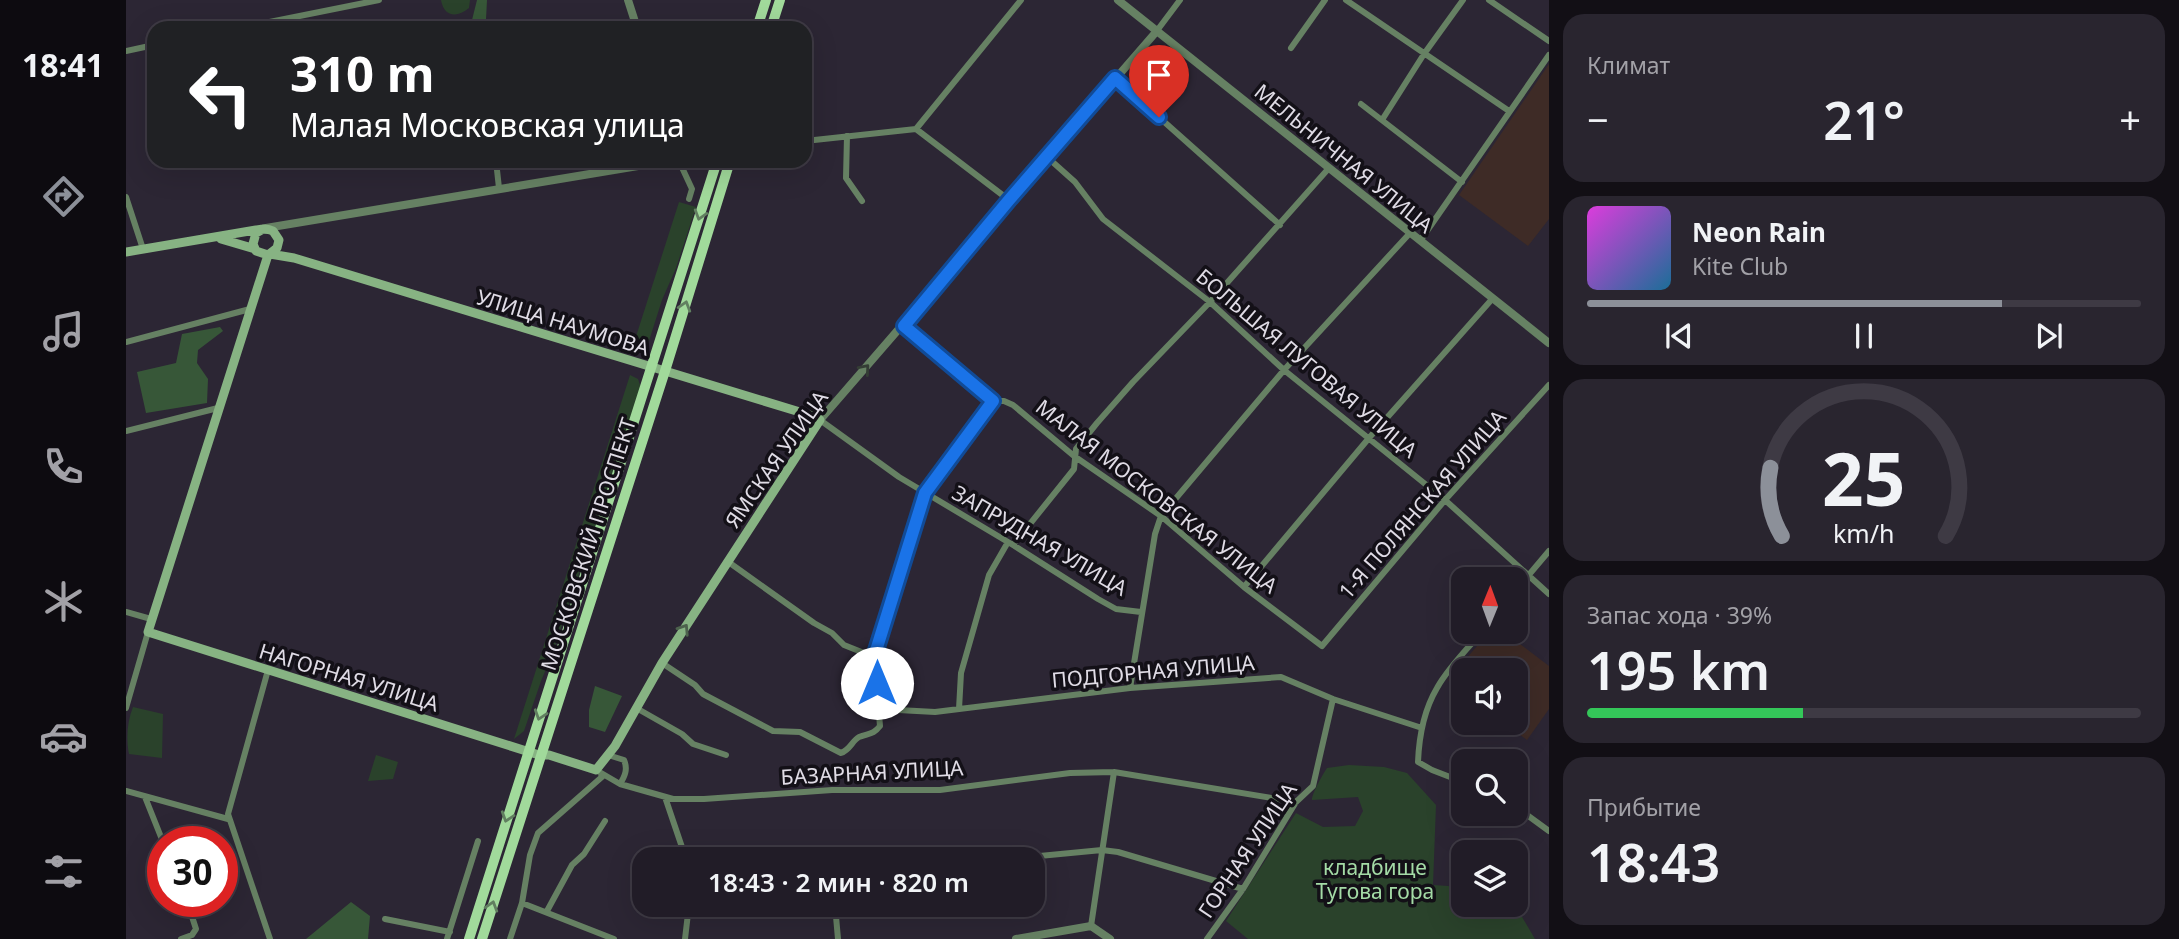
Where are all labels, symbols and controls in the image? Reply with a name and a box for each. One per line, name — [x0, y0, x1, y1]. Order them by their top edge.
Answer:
text: 310 m — [290, 40, 435, 106]
text: 18:41 — [22, 43, 104, 86]
pin — [1129, 45, 1189, 117]
icon: left — [175, 49, 266, 140]
text: Климат — [1587, 49, 1670, 81]
icon: arrive — [1140, 56, 1178, 94]
street label: МЕЛЬНИЧНАЯ УЛИЦА — [1249, 77, 1440, 239]
text: 21° — [1823, 84, 1905, 155]
text: − — [1587, 93, 1609, 145]
text: + — [2119, 93, 2141, 145]
text: Малая Московская улица — [290, 103, 685, 146]
icon: directions — [39, 172, 88, 221]
one-way arrow — [694, 208, 708, 220]
text: Neon Rain — [1692, 214, 1826, 250]
text: Kite Club — [1692, 250, 1788, 282]
street label: БОЛЬШАЯ ЛУГОВАЯ УЛИЦА — [1191, 262, 1424, 464]
street label: УЛИЦА НАУМОВА — [473, 282, 653, 362]
one-way arrow — [677, 300, 691, 312]
icon: music — [39, 307, 88, 356]
icon: previous — [1660, 317, 1698, 355]
icon: pause — [1845, 317, 1883, 355]
icon: next — [2030, 317, 2068, 355]
one-way arrow — [857, 364, 869, 377]
street label: ЯМСКАЯ УЛИЦА — [718, 384, 834, 533]
street label: МАЛАЯ МОСКОВСКАЯ УЛИЦА — [1030, 393, 1284, 600]
street label: 1-Я ПОЛЯНСКАЯ УЛИЦА — [1332, 403, 1512, 604]
street label: МОСКОВСКИЙ ПРОСПЕКТ — [534, 414, 642, 674]
text: 25 — [1822, 428, 1906, 527]
icon: phone — [39, 442, 88, 491]
street label: ЗАПРУДНАЯ УЛИЦА — [947, 478, 1133, 602]
text: km/h — [1833, 515, 1895, 549]
north arrow — [1451, 567, 1528, 644]
map controls — [1451, 567, 1528, 917]
icon: climate — [39, 577, 88, 626]
text: Запас хода · 39% — [1587, 599, 1772, 631]
one-way arrow — [675, 624, 688, 637]
text: 195 km — [1587, 634, 1770, 705]
street label: НАГОРНАЯ УЛИЦА — [256, 636, 443, 718]
position arrow — [840, 646, 914, 720]
street label: ПОДГОРНАЯ УЛИЦА — [1050, 648, 1256, 694]
button: sound — [1451, 658, 1528, 735]
one-way arrow — [534, 709, 548, 721]
icon: car — [39, 712, 88, 761]
button: search — [1451, 749, 1528, 826]
street label: БАЗАРНАЯ УЛИЦА — [780, 753, 965, 791]
street label: ГОРНАЯ УЛИЦА — [1191, 776, 1303, 923]
text: Прибытие — [1587, 791, 1701, 823]
one-way arrow — [501, 810, 516, 822]
speed limit sign: 30 — [147, 826, 238, 917]
text: 18:43 — [1587, 826, 1720, 897]
button: layers — [1451, 840, 1528, 917]
icon: filters — [39, 847, 88, 896]
park label: кладбище Тугова гора — [1316, 853, 1434, 905]
text: 18:43 · 2 мин · 820 m — [708, 864, 969, 900]
one-way arrow — [484, 900, 499, 912]

